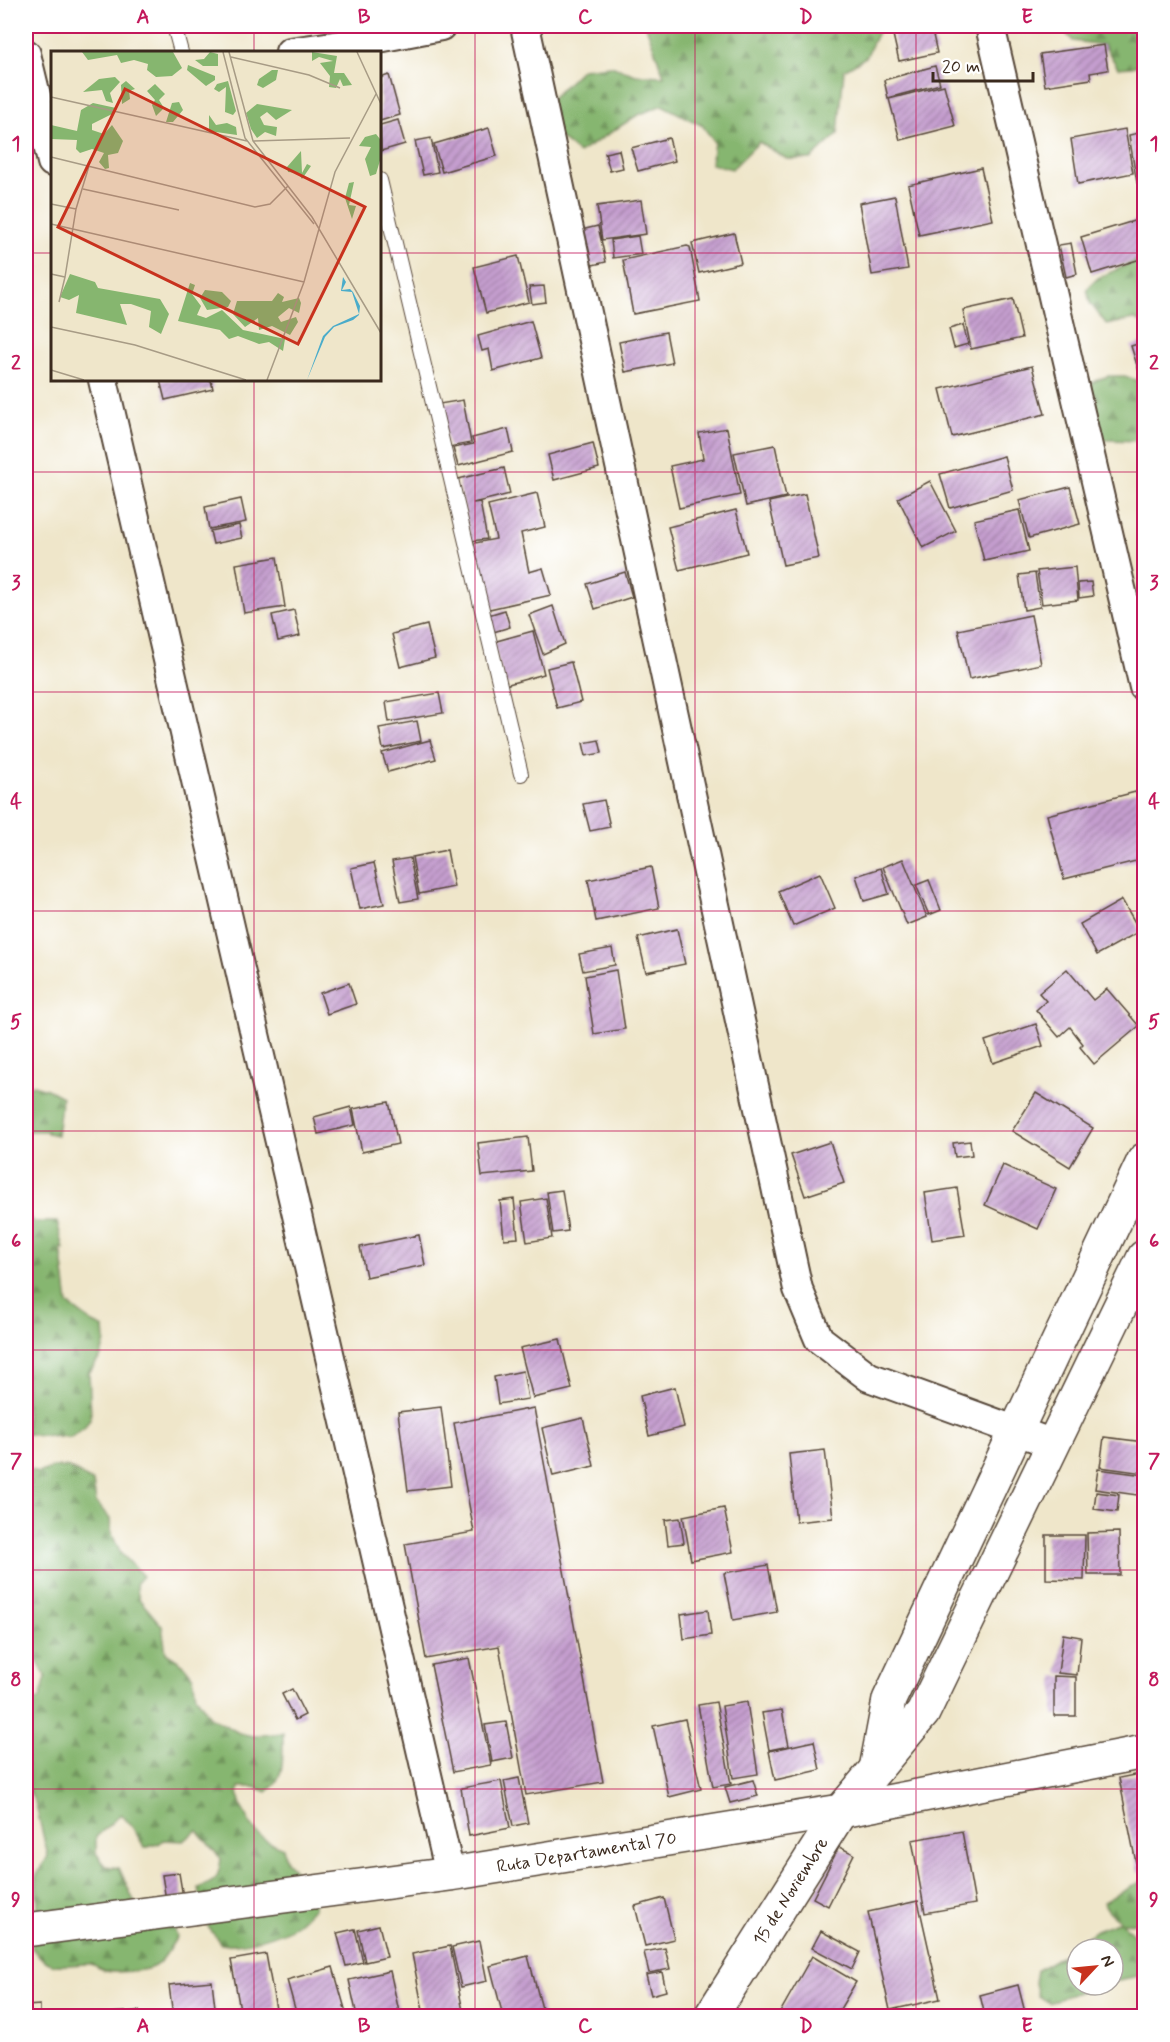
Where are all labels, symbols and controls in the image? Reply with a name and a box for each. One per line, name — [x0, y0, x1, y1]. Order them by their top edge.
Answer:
text: A — [136, 4, 150, 31]
text: B — [358, 4, 371, 31]
text: C — [578, 4, 593, 31]
text: D — [799, 4, 813, 31]
text: E — [1021, 4, 1033, 31]
scale bar — [933, 45, 1034, 83]
inset map — [51, 51, 381, 381]
text: 20 m — [942, 55, 980, 79]
text: 1 — [12, 131, 20, 158]
text: 1 — [1150, 131, 1158, 158]
text: 2 — [11, 350, 21, 377]
text: 2 — [1149, 350, 1159, 377]
text: 3 — [11, 570, 21, 597]
text: 3 — [1149, 570, 1159, 597]
text: 4 — [10, 789, 22, 816]
text: 4 — [1148, 789, 1160, 816]
text: 5 — [10, 1009, 22, 1036]
text: 5 — [1148, 1009, 1160, 1036]
text: 6 — [11, 1228, 21, 1255]
text: 6 — [1149, 1228, 1159, 1255]
text: 7 — [10, 1448, 22, 1475]
text: 7 — [1148, 1448, 1160, 1475]
text: 8 — [10, 1667, 22, 1694]
text: 8 — [1148, 1667, 1160, 1694]
street label: Ruta Departamental 70 — [495, 1827, 678, 1879]
street label: 15 de Noviembre — [748, 1833, 834, 1950]
text: 9 — [11, 1887, 21, 1914]
text: 9 — [1149, 1887, 1159, 1914]
north arrow — [1065, 1937, 1125, 1997]
text: N — [1095, 1952, 1119, 1970]
text: A — [136, 2013, 150, 2040]
text: B — [358, 2013, 371, 2040]
text: C — [578, 2013, 593, 2040]
text: D — [799, 2013, 813, 2040]
text: E — [1021, 2013, 1033, 2040]

